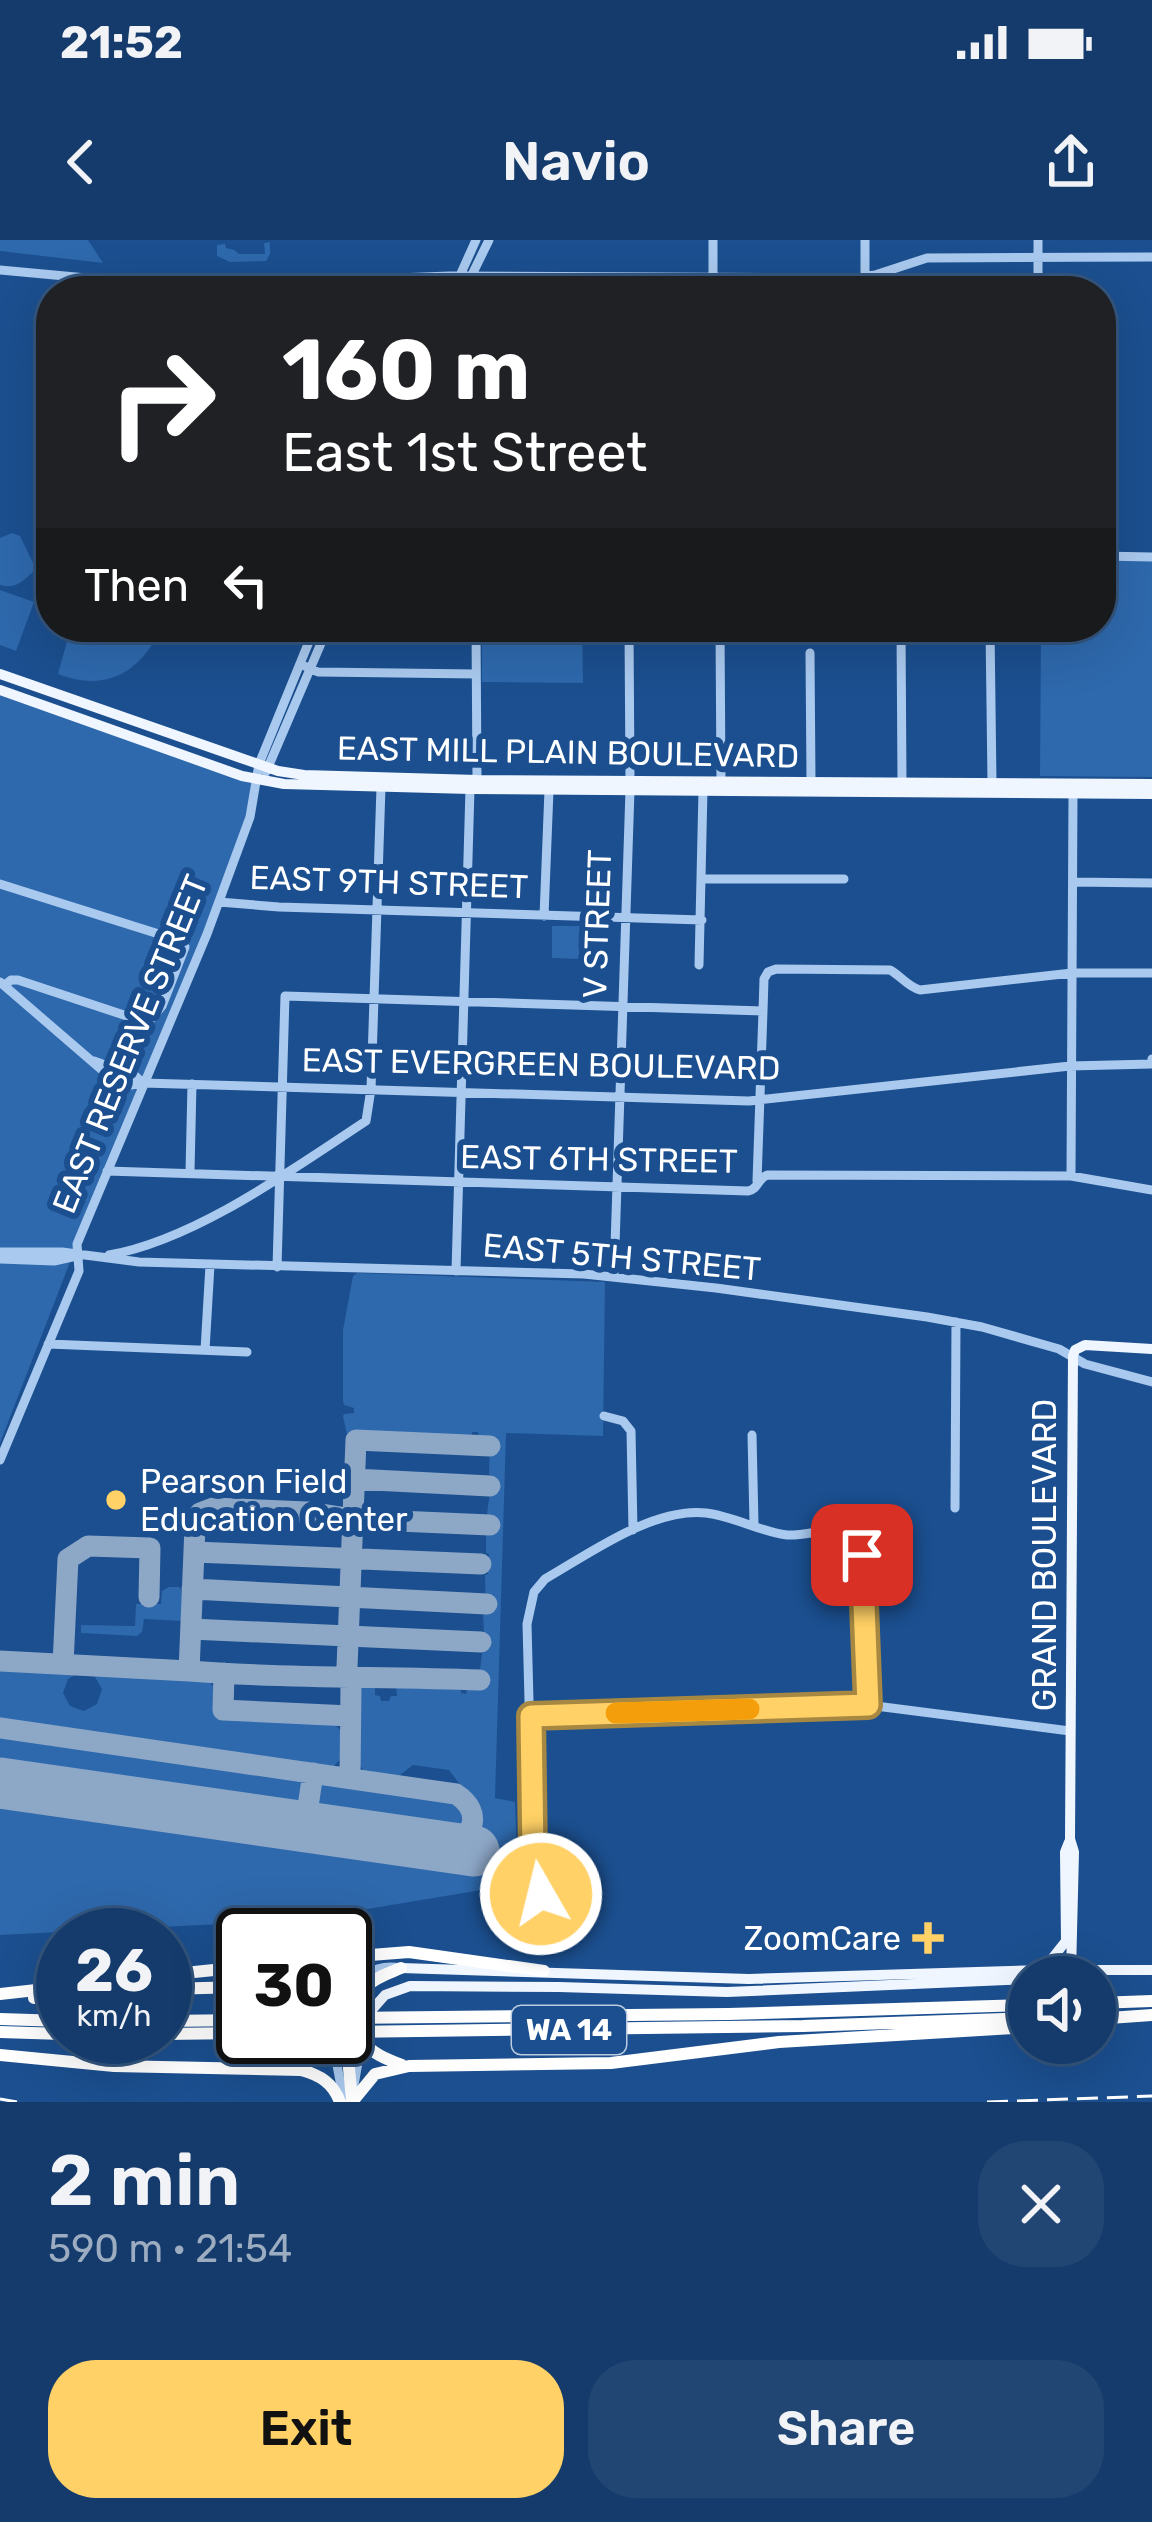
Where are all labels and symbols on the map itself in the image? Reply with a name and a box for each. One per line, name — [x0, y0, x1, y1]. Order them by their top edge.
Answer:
street label: EAST MILL PLAIN BOULEVARD — [337, 728, 799, 776]
street label: V STREET — [575, 849, 619, 999]
street label: EAST 9TH STREET — [249, 858, 529, 906]
street label: EAST RESERVE STREET — [44, 869, 216, 1219]
street label: EAST EVERGREEN BOULEVARD — [301, 1040, 781, 1088]
street label: EAST 6TH STREET — [460, 1137, 738, 1181]
street label: EAST 5TH STREET — [481, 1225, 763, 1289]
street label: GRAND BOULEVARD — [1025, 1399, 1064, 1711]
place label: Pearson Field Education Center — [140, 1462, 408, 1539]
marker: Pearson Field Education Center — [103, 1487, 129, 1513]
pin — [811, 1504, 913, 1606]
position arrow — [478, 1831, 604, 1957]
speed limit sign: 30 — [216, 1908, 372, 2064]
place label: ZoomCare — [744, 1919, 901, 1958]
marker: ZoomCare — [912, 1922, 944, 1954]
road number: WA 14 — [512, 2006, 626, 2054]

